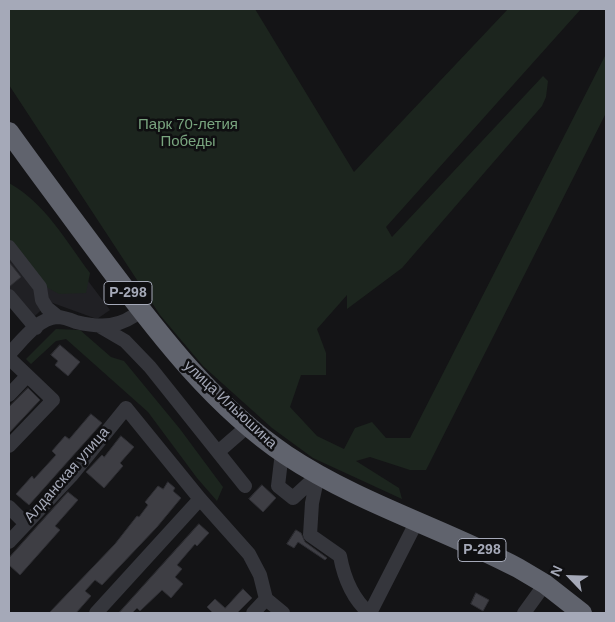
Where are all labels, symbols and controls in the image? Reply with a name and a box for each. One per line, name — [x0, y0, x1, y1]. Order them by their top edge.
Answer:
park label: Парк 70-летия Победы — [138, 116, 238, 151]
road number: Р-298 — [104, 282, 152, 304]
street label: улица Ильюшина — [180, 357, 280, 453]
street label: Алданская улица — [21, 424, 113, 526]
road number: Р-298 — [458, 538, 506, 562]
north arrow — [545, 552, 595, 602]
text: N — [547, 563, 566, 579]

